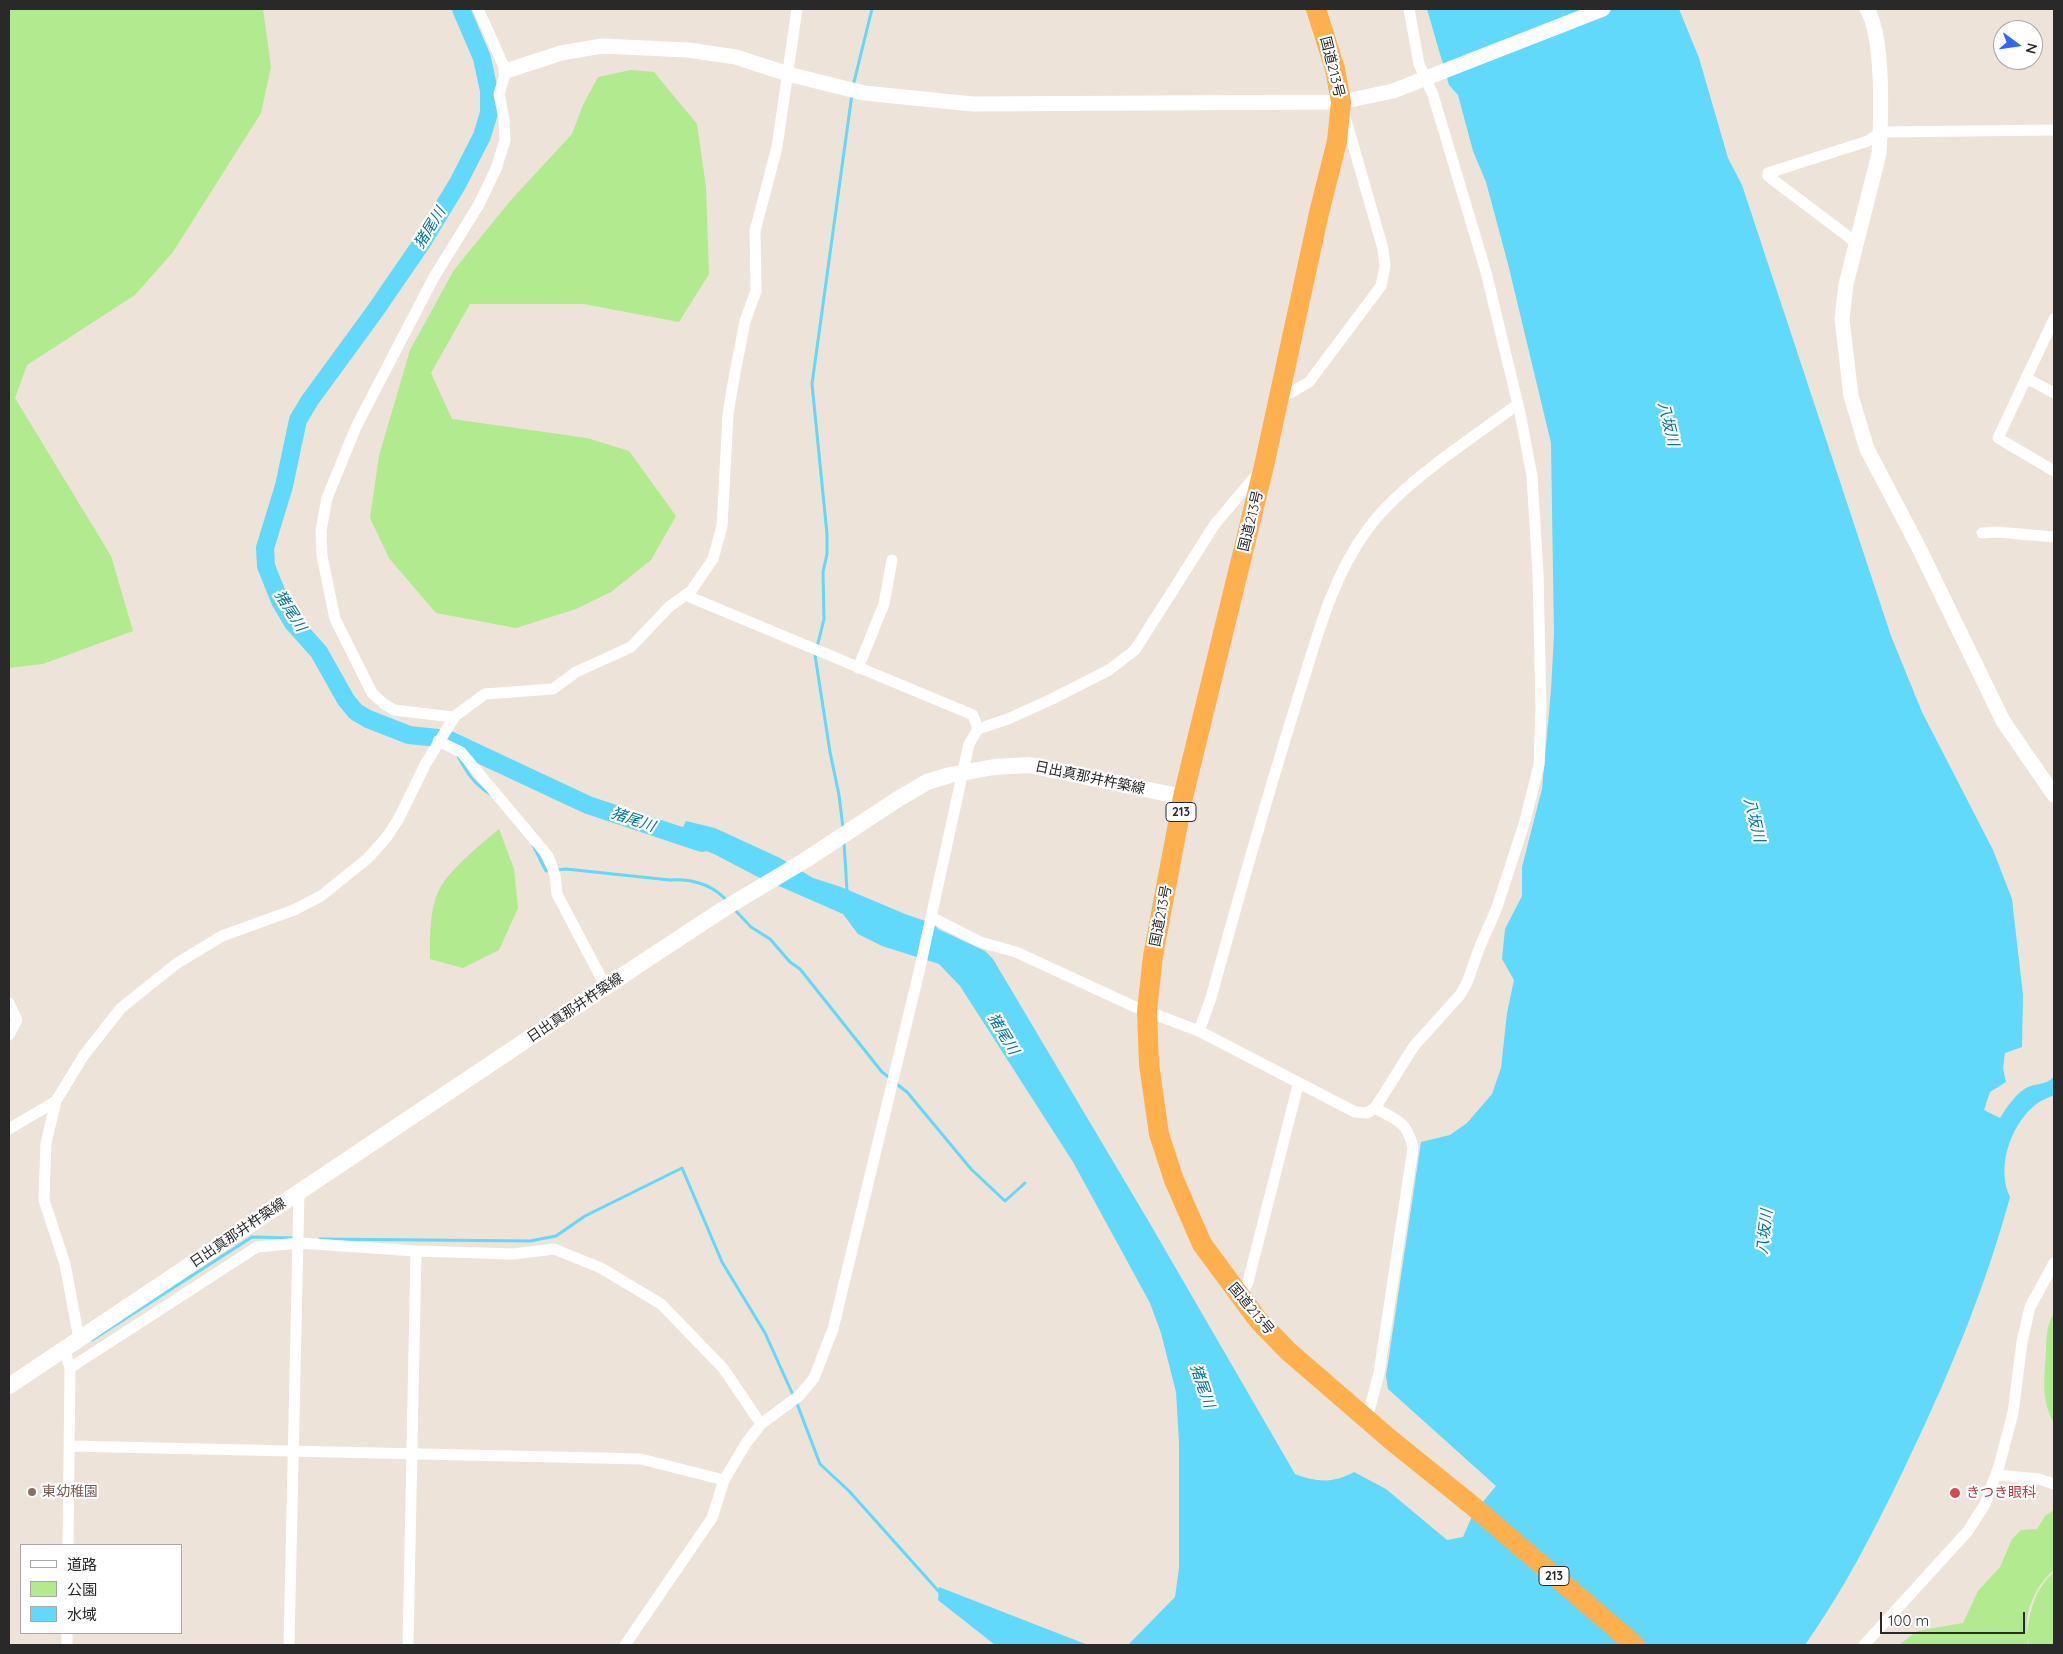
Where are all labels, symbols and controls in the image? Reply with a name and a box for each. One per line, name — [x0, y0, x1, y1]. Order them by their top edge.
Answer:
north arrow — [1993, 20, 2043, 70]
street label: 国道213号 — [1316, 35, 1348, 99]
text: N — [2022, 41, 2042, 56]
water label: 猪尾川 — [410, 204, 450, 252]
water label: 八坂川 — [1654, 400, 1682, 448]
street label: 国道213号 — [1235, 489, 1267, 553]
water label: 猪尾川 — [270, 587, 310, 635]
street label: 日出真那井杵築線 — [1033, 758, 1147, 798]
water label: 八坂川 — [1740, 796, 1768, 844]
road number: 213 — [1166, 802, 1196, 822]
water label: 猪尾川 — [609, 804, 657, 836]
street label: 国道213号 — [1147, 884, 1175, 948]
street label: 日出真那井杵築線 — [524, 970, 626, 1046]
water label: 猪尾川 — [984, 1010, 1022, 1058]
street label: 日出真那井杵築線 — [187, 1195, 289, 1271]
water label: 八坂川 — [1754, 1209, 1776, 1255]
street label: 国道213号 — [1225, 1280, 1277, 1338]
water label: 猪尾川 — [1186, 1362, 1218, 1410]
place label: 東幼稚園 — [42, 1484, 98, 1500]
place label: きつき眼科 — [1966, 1485, 2036, 1501]
marker: 東幼稚園 — [26, 1486, 38, 1498]
marker: きつき眼科 — [1948, 1486, 1962, 1500]
legend — [20, 1544, 182, 1634]
text: 道路 — [67, 1555, 97, 1574]
road number: 213 — [1539, 1566, 1569, 1585]
text: 公園 — [67, 1580, 97, 1599]
scale bar — [1883, 1602, 2028, 1634]
text: 水域 — [67, 1605, 97, 1624]
text: 100 m — [1888, 1611, 1929, 1630]

